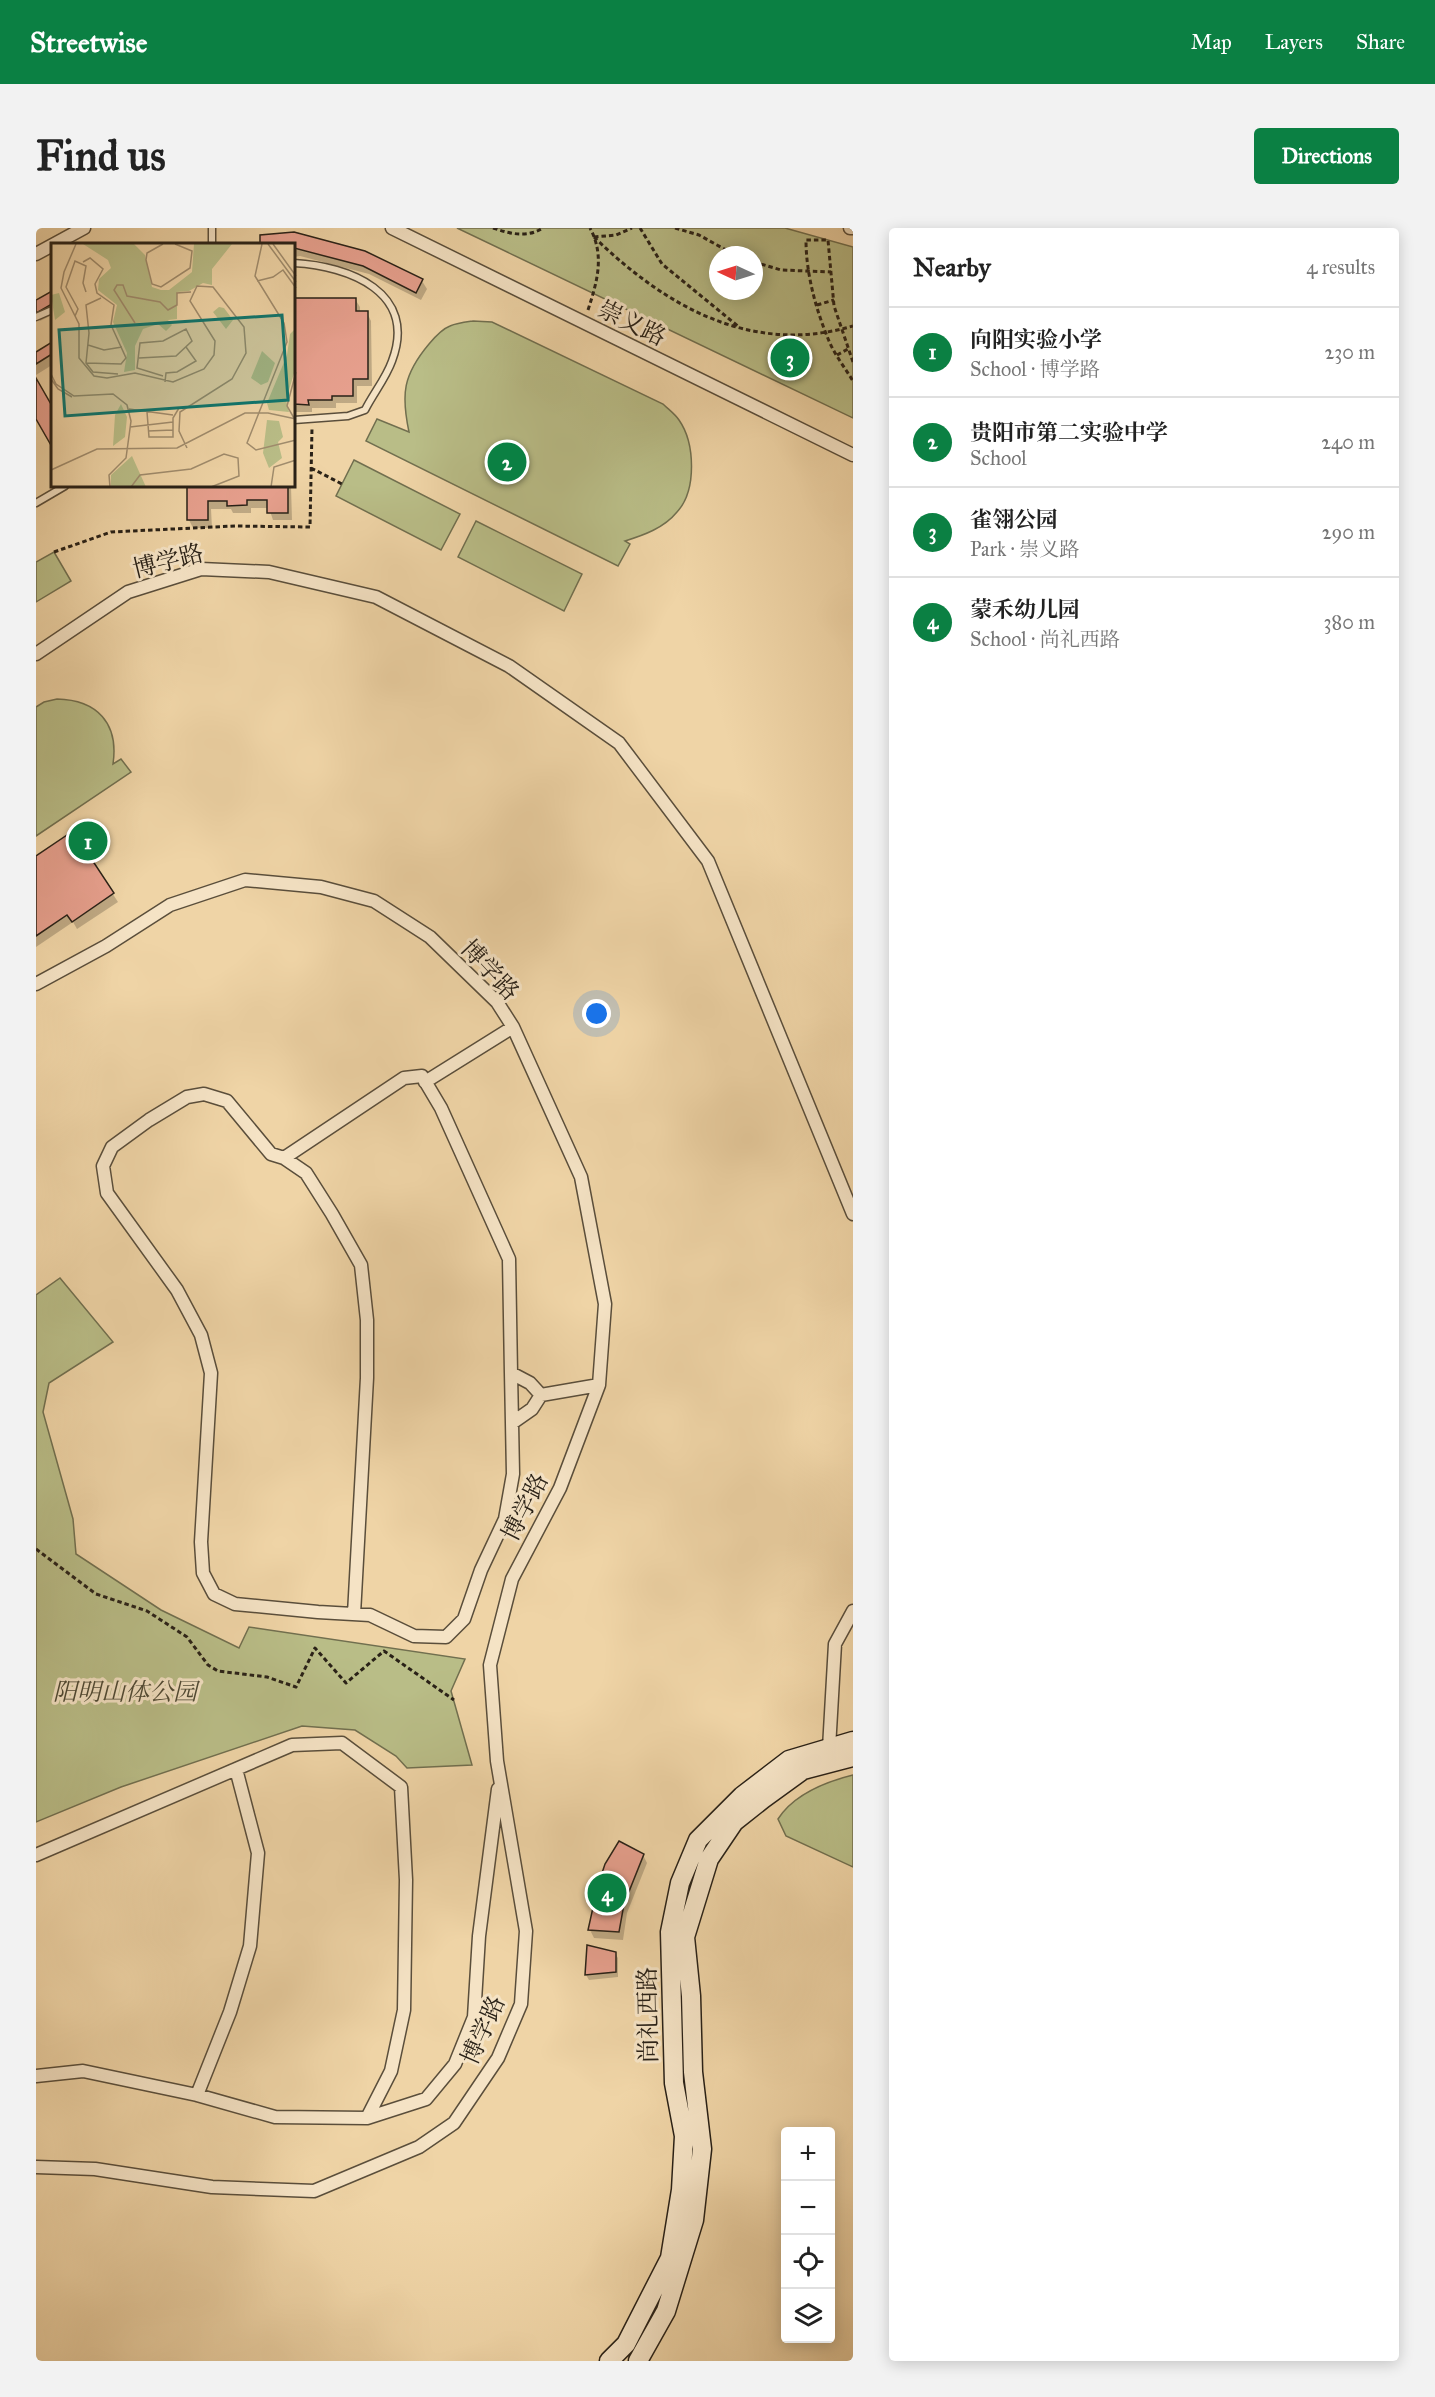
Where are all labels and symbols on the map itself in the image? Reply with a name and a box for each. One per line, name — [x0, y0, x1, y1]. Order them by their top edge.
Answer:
inset map — [51, 243, 296, 488]
north arrow — [709, 246, 763, 300]
street label: 崇义路 — [593, 294, 671, 352]
pin: 3 — [770, 336, 810, 380]
pin: 2 — [488, 440, 526, 484]
street label: 博学路 — [129, 538, 207, 584]
pin: 1 — [68, 818, 108, 864]
street label: 博学路 — [454, 933, 526, 1007]
your location — [582, 999, 611, 1028]
street label: 博学路 — [495, 1468, 555, 1546]
park label: 阳明山体公园 — [53, 1677, 201, 1707]
pin: 4 — [588, 1870, 626, 1916]
street label: 尚礼西路 — [632, 1967, 664, 2063]
street label: 博学路 — [455, 1991, 511, 2069]

